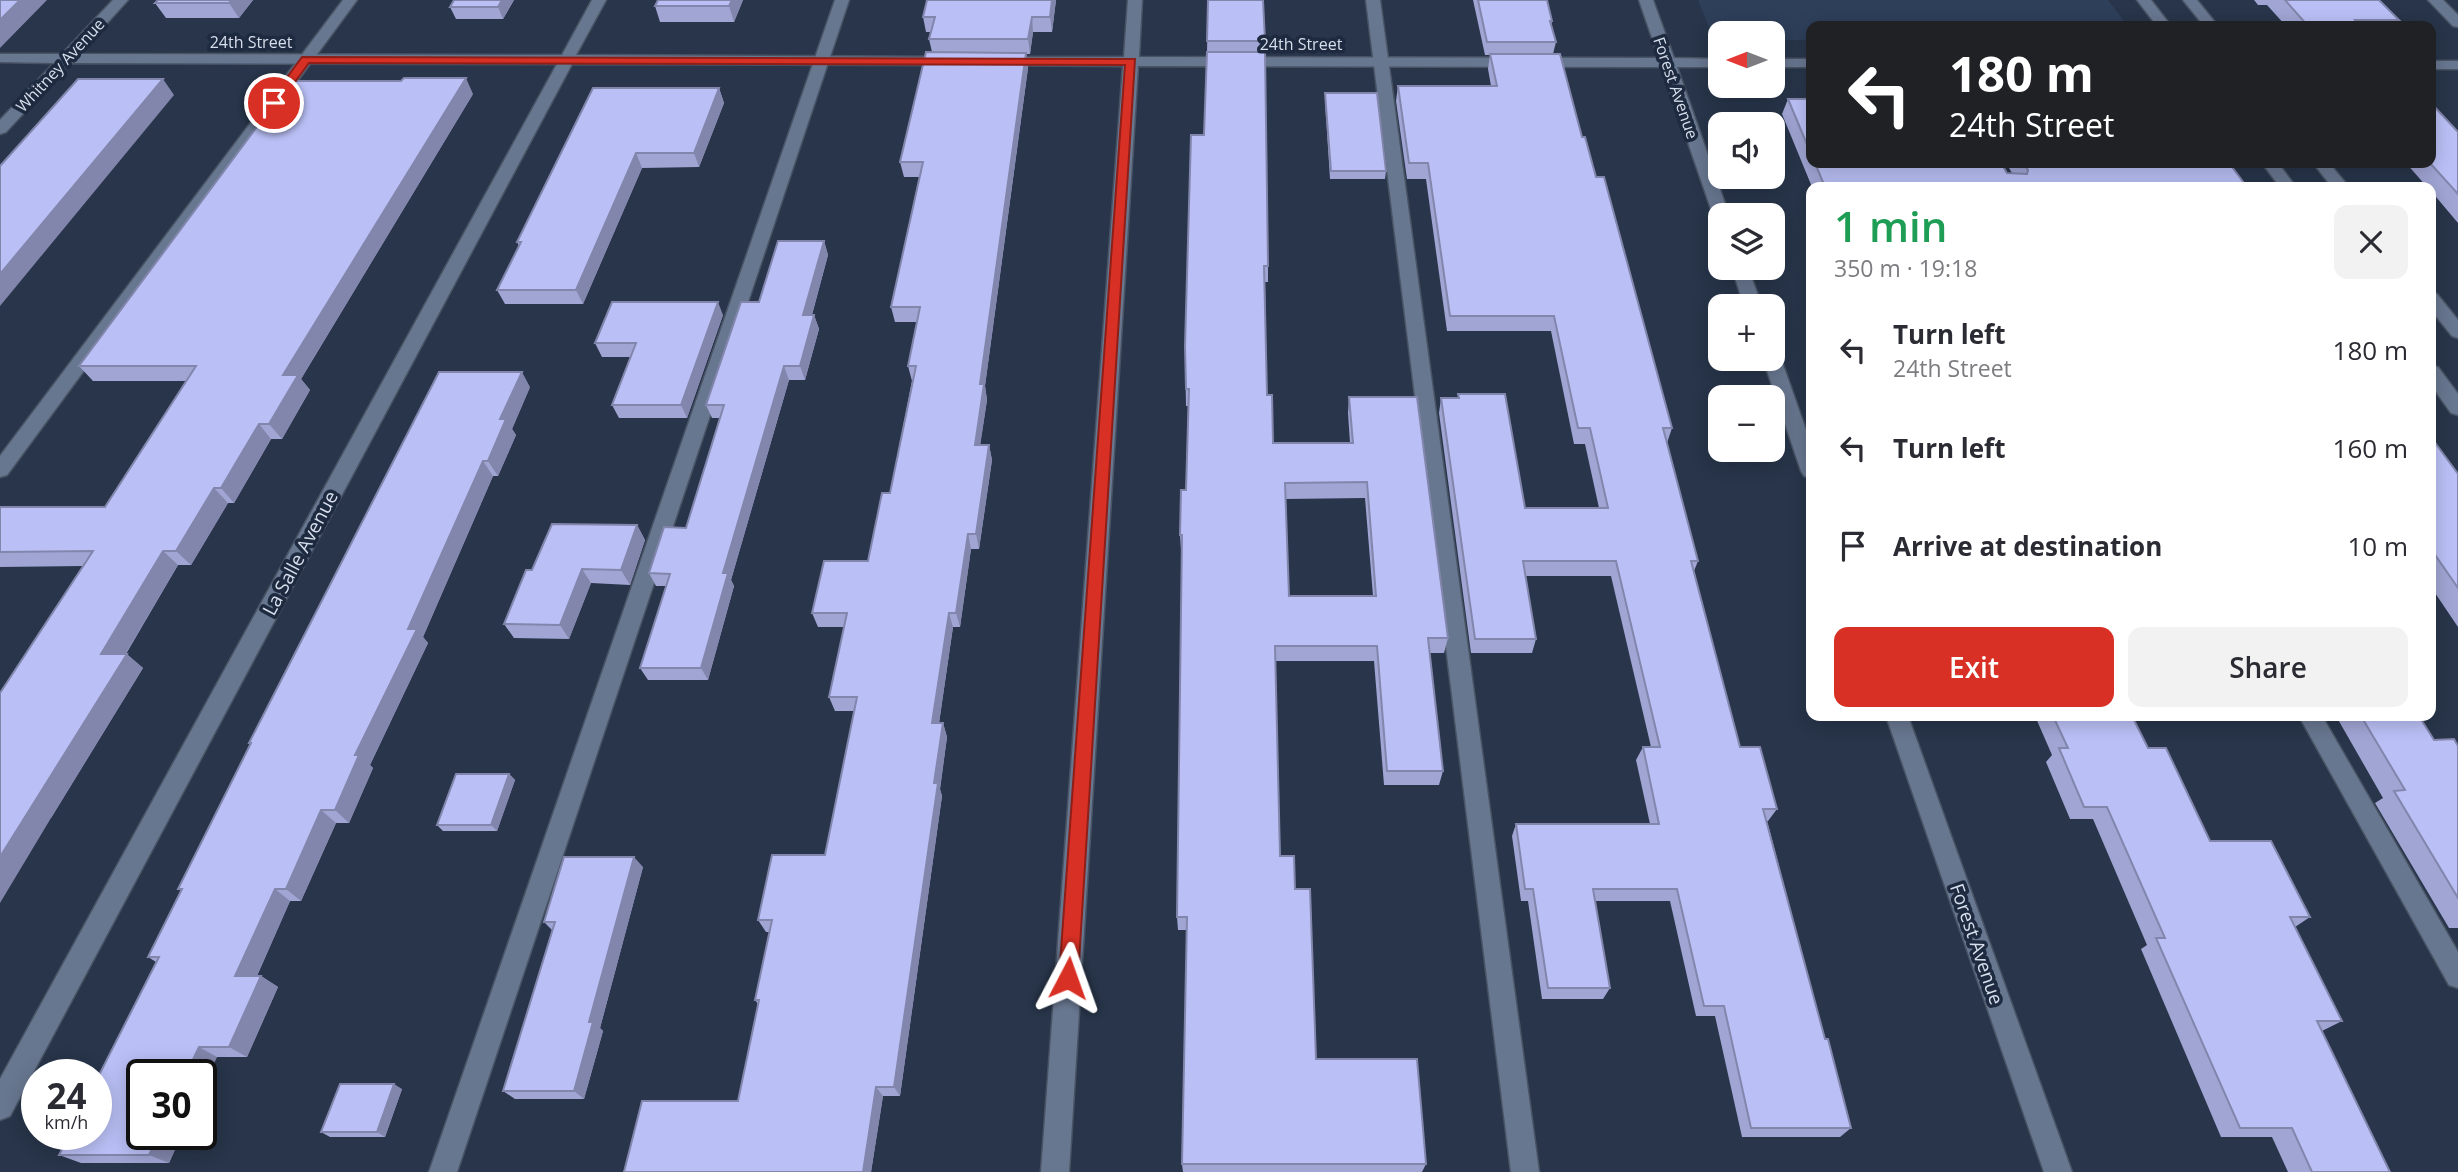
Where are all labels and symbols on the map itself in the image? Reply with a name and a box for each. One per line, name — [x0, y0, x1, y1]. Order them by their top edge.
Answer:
street label: Whitney Avenue — [11, 13, 109, 117]
north arrow — [1708, 21, 1785, 98]
street label: 24th Street — [210, 31, 293, 53]
street label: 24th Street — [1260, 33, 1343, 55]
street label: Forest Avenue — [1648, 34, 1704, 142]
pin — [244, 73, 304, 133]
street label: La Salle Avenue — [256, 486, 344, 620]
street label: Forest Avenue — [1944, 880, 2010, 1008]
position arrow — [1031, 941, 1105, 1015]
speed limit sign: 30 — [126, 1059, 217, 1150]

